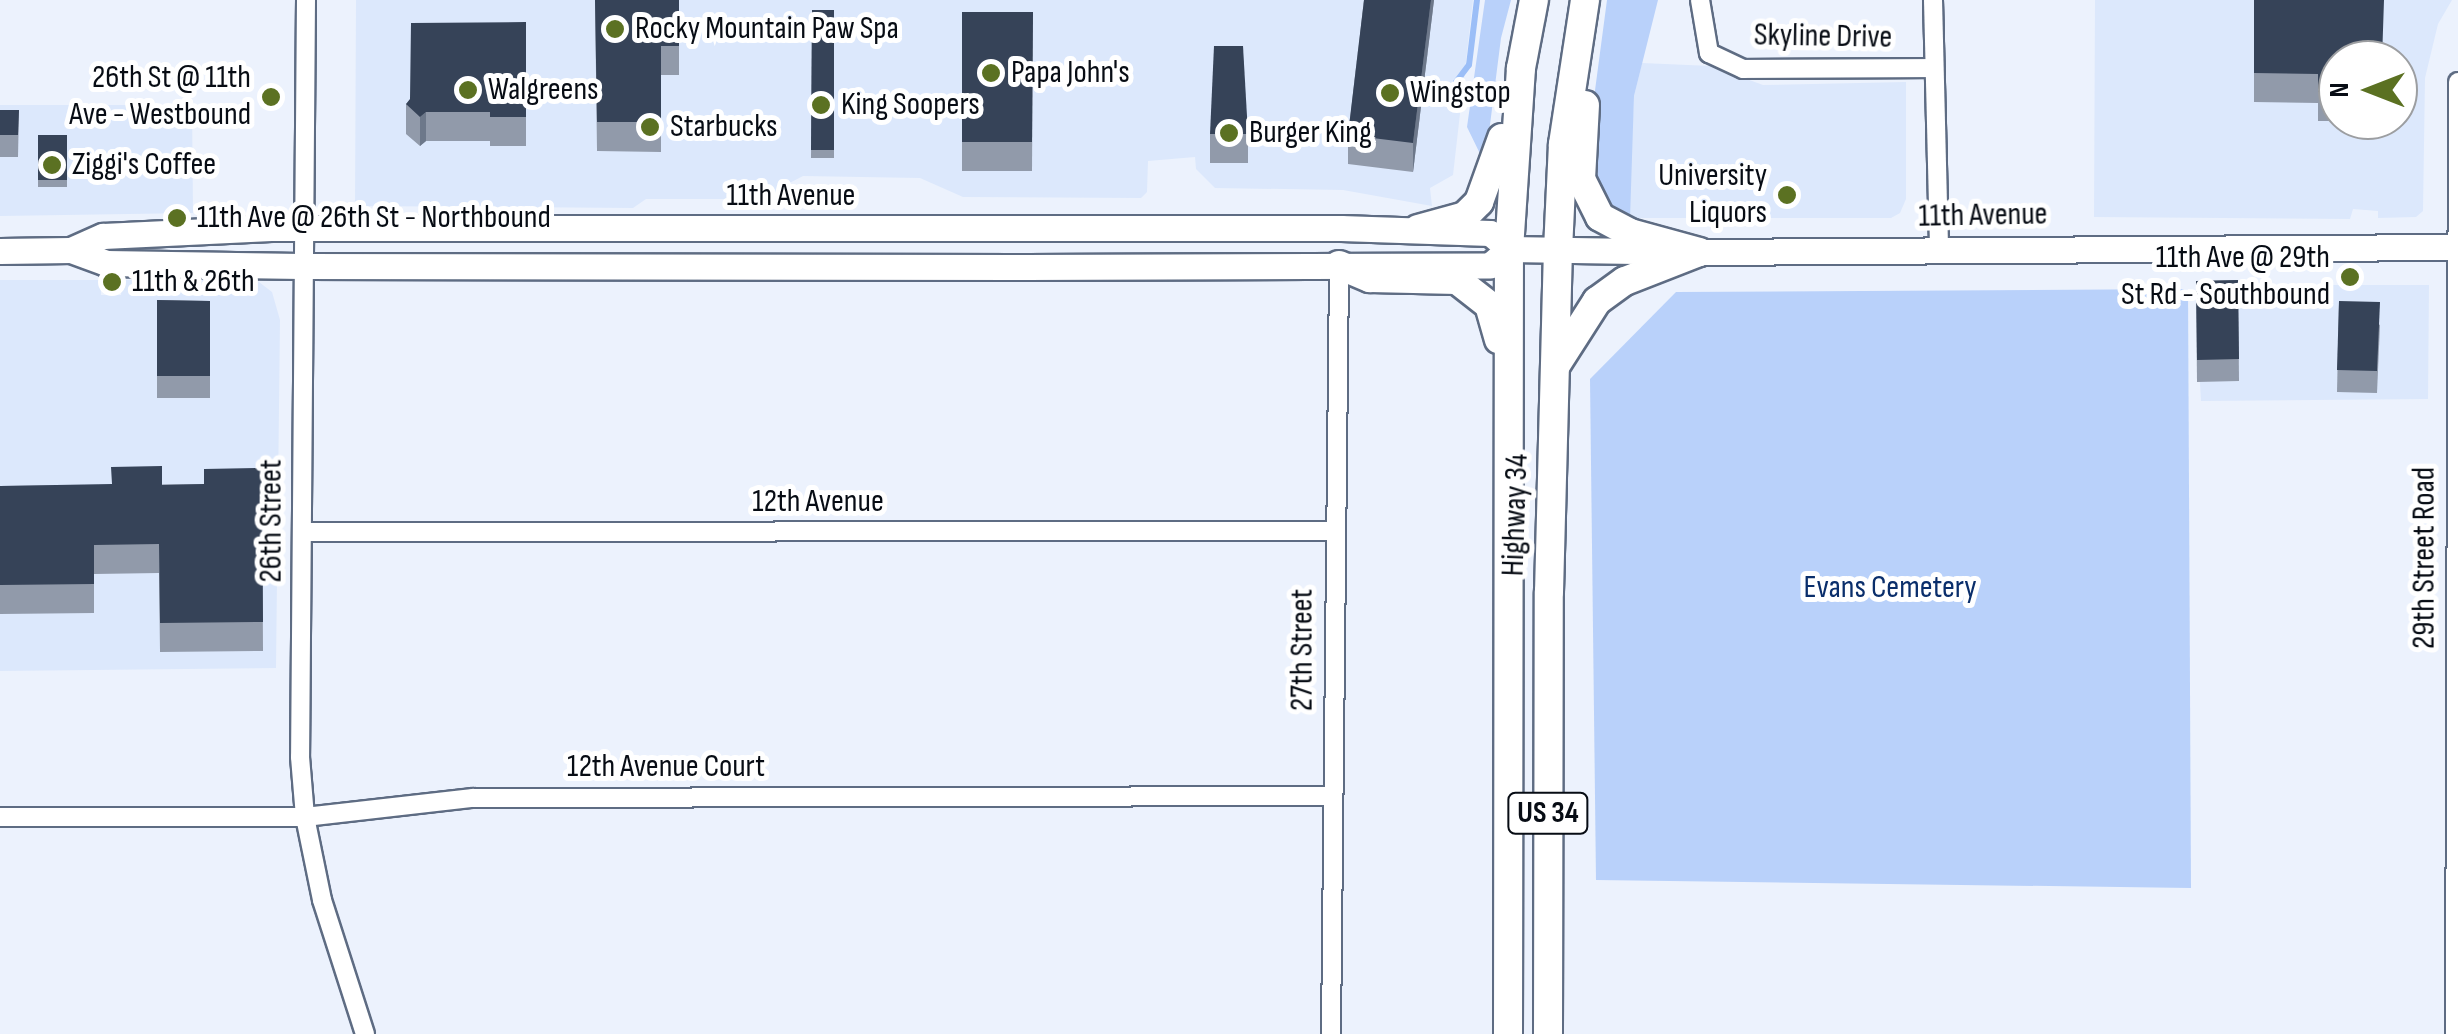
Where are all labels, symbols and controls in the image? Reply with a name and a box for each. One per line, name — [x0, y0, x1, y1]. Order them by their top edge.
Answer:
place label: Rocky Mountain Paw Spa — [635, 10, 899, 48]
street label: Skyline Drive — [1753, 17, 1893, 57]
marker: Rocky Mountain Paw Spa — [604, 18, 626, 40]
north arrow — [2318, 40, 2418, 140]
place label: Papa John's — [1011, 54, 1130, 92]
place label: 26th St @ 11th Ave - Westbound — [69, 60, 251, 135]
marker: Papa John's — [980, 62, 1002, 84]
place label: Walgreens — [488, 71, 599, 109]
place label: Wingstop — [1410, 74, 1511, 112]
marker: Walgreens — [457, 79, 479, 101]
marker: Wingstop — [1379, 82, 1401, 104]
text: N — [2323, 83, 2356, 97]
marker: 26th St @ 11th Ave - Westbound — [260, 86, 282, 108]
place label: King Soopers — [841, 86, 980, 124]
marker: King Soopers — [810, 94, 832, 116]
place label: Starbucks — [670, 108, 778, 146]
place label: Burger King — [1249, 114, 1372, 152]
marker: Starbucks — [639, 116, 661, 138]
marker: Burger King — [1218, 122, 1240, 144]
place label: Ziggi's Coffee — [72, 146, 216, 184]
marker: Ziggi's Coffee — [41, 154, 63, 176]
place label: University Liquors — [1658, 158, 1767, 233]
street label: 11th Avenue — [727, 177, 855, 215]
marker: University Liquors — [1776, 184, 1798, 206]
street label: 11th Avenue — [1918, 196, 2048, 236]
place label: 11th Ave @ 26th St - Northbound — [197, 199, 551, 237]
marker: 11th Ave @ 26th St - Northbound — [166, 207, 188, 229]
place label: 11th Ave @ 29th St Rd - Southbound — [2121, 240, 2330, 315]
place label: 11th & 26th — [132, 263, 255, 301]
marker: 11th Ave @ 29th St Rd - Southbound — [2339, 266, 2361, 288]
marker: 11th & 26th — [101, 271, 123, 293]
street label: Highway 34 — [1495, 453, 1537, 577]
street label: 26th Street — [253, 459, 291, 583]
street label: 29th Street Road — [2406, 467, 2444, 649]
street label: 12th Avenue — [752, 483, 884, 521]
park label: Evans Cemetery — [1803, 569, 1977, 607]
street label: 27th Street — [1284, 589, 1322, 711]
street label: 12th Avenue Court — [567, 748, 765, 786]
road number: US 34 — [1506, 788, 1590, 838]

